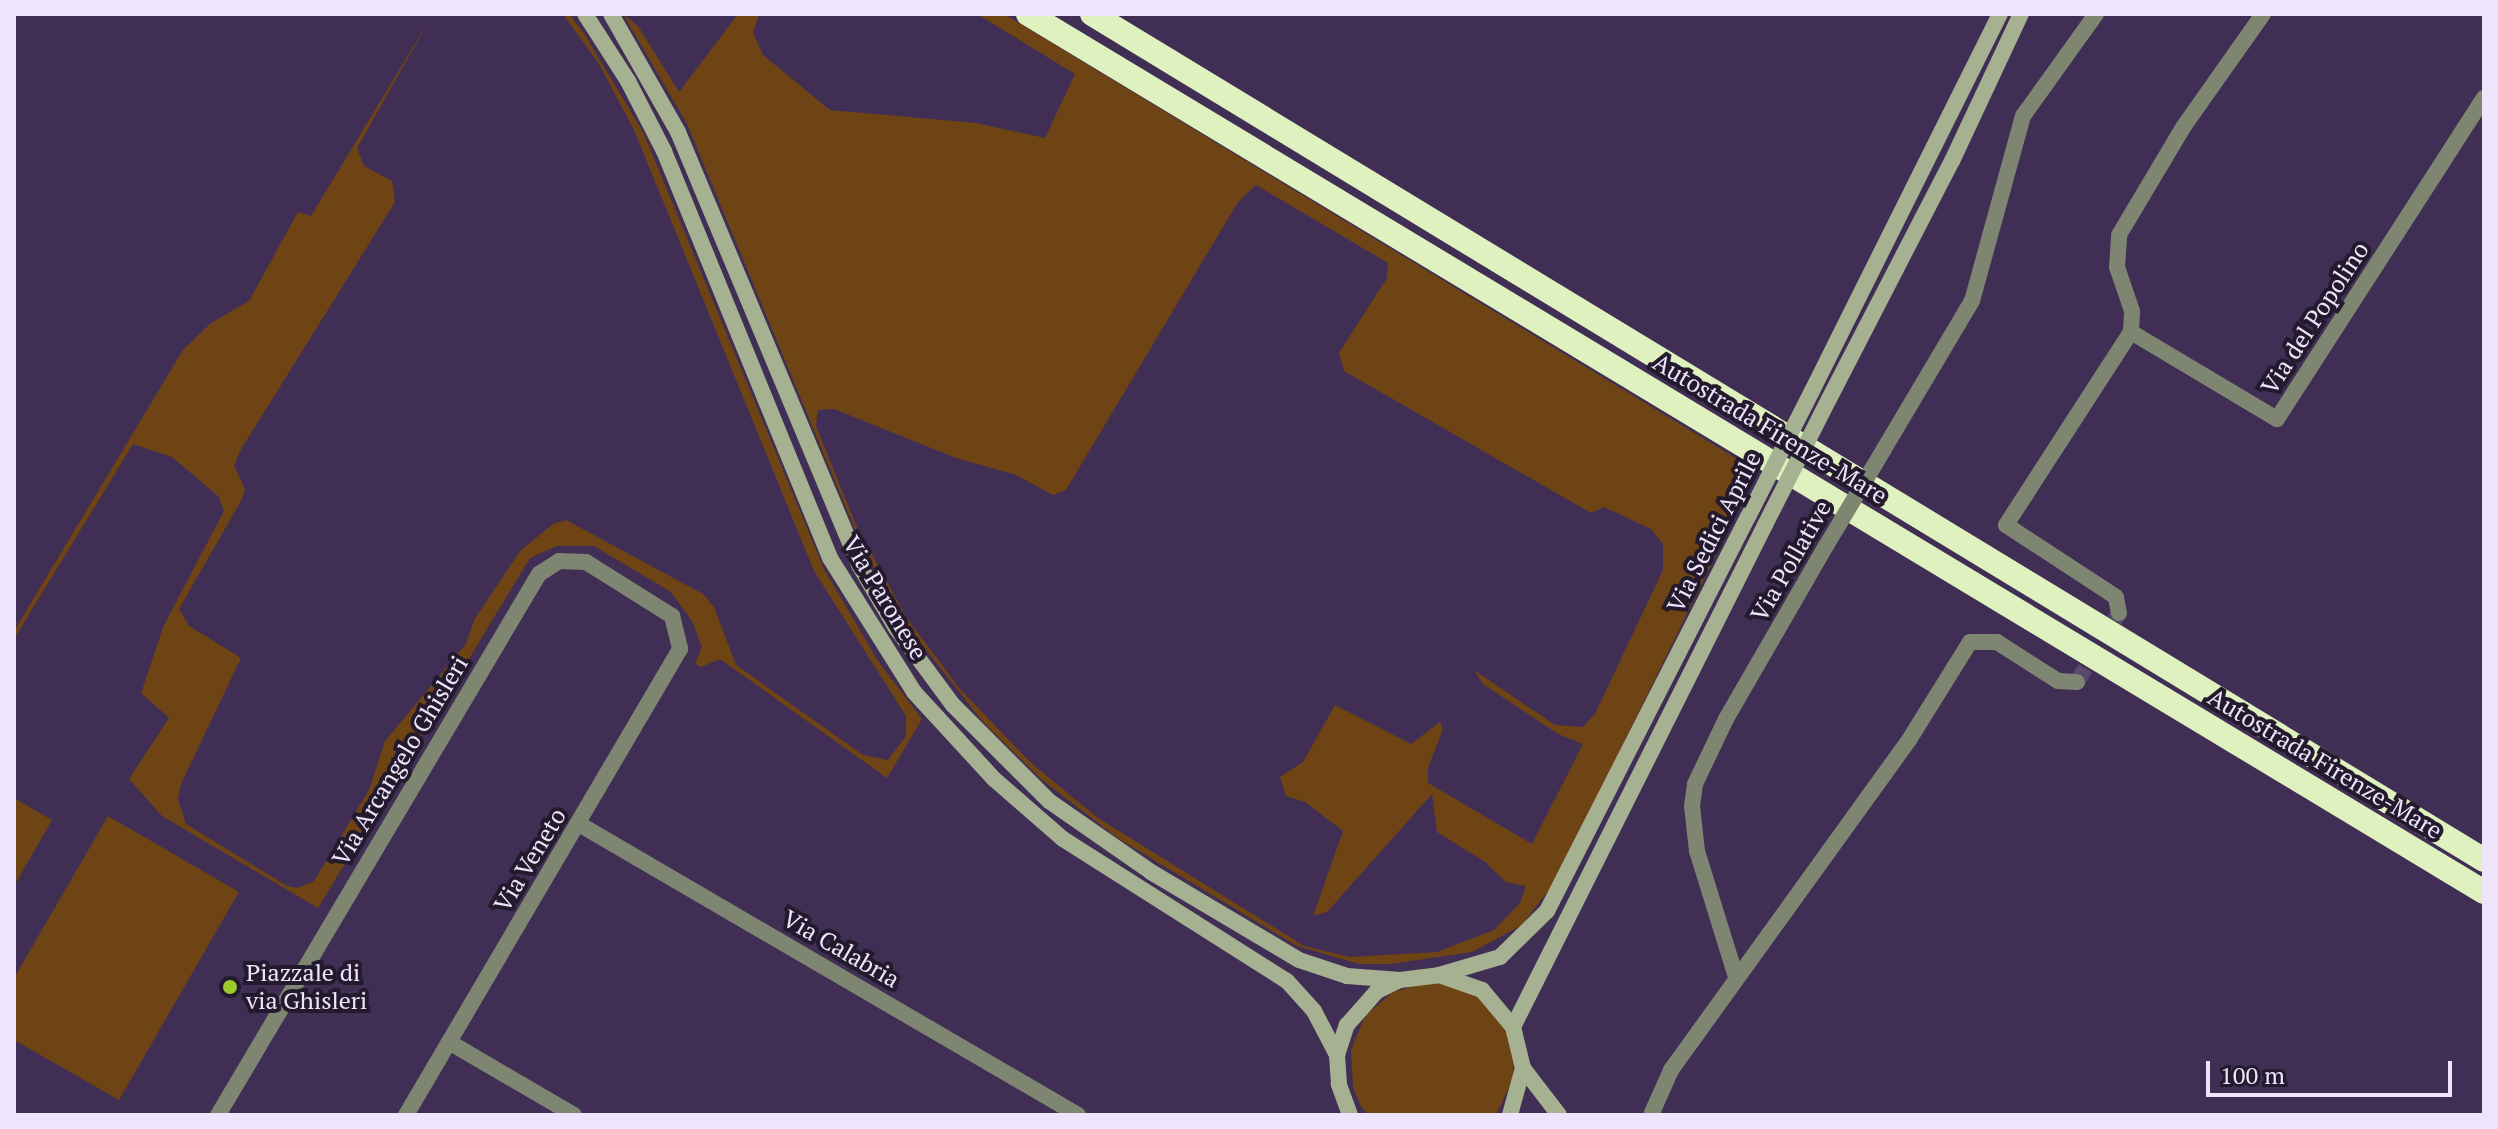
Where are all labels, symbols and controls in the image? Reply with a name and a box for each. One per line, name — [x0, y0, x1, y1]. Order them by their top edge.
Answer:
street label: Via del Popolino — [2255, 236, 2375, 400]
street label: Autostrada Firenze-Mare — [1648, 348, 1892, 510]
street label: Via Sedici Aprile — [1661, 447, 1767, 617]
street label: Via Pollative — [1745, 495, 1837, 627]
street label: Via Paronese — [837, 531, 933, 665]
street label: Via Arcangelo Ghisleri — [326, 651, 474, 871]
street label: Autostrada Firenze-Mare — [2203, 683, 2447, 845]
street label: Via Veneto — [488, 803, 572, 917]
street label: Via Calabria — [777, 904, 905, 994]
place label: Piazzale di via Ghisleri — [246, 959, 367, 1015]
marker: Piazzale di via Ghisleri — [221, 978, 239, 996]
scale bar — [2210, 1045, 2456, 1095]
text: 100 m — [2220, 1059, 2285, 1091]

